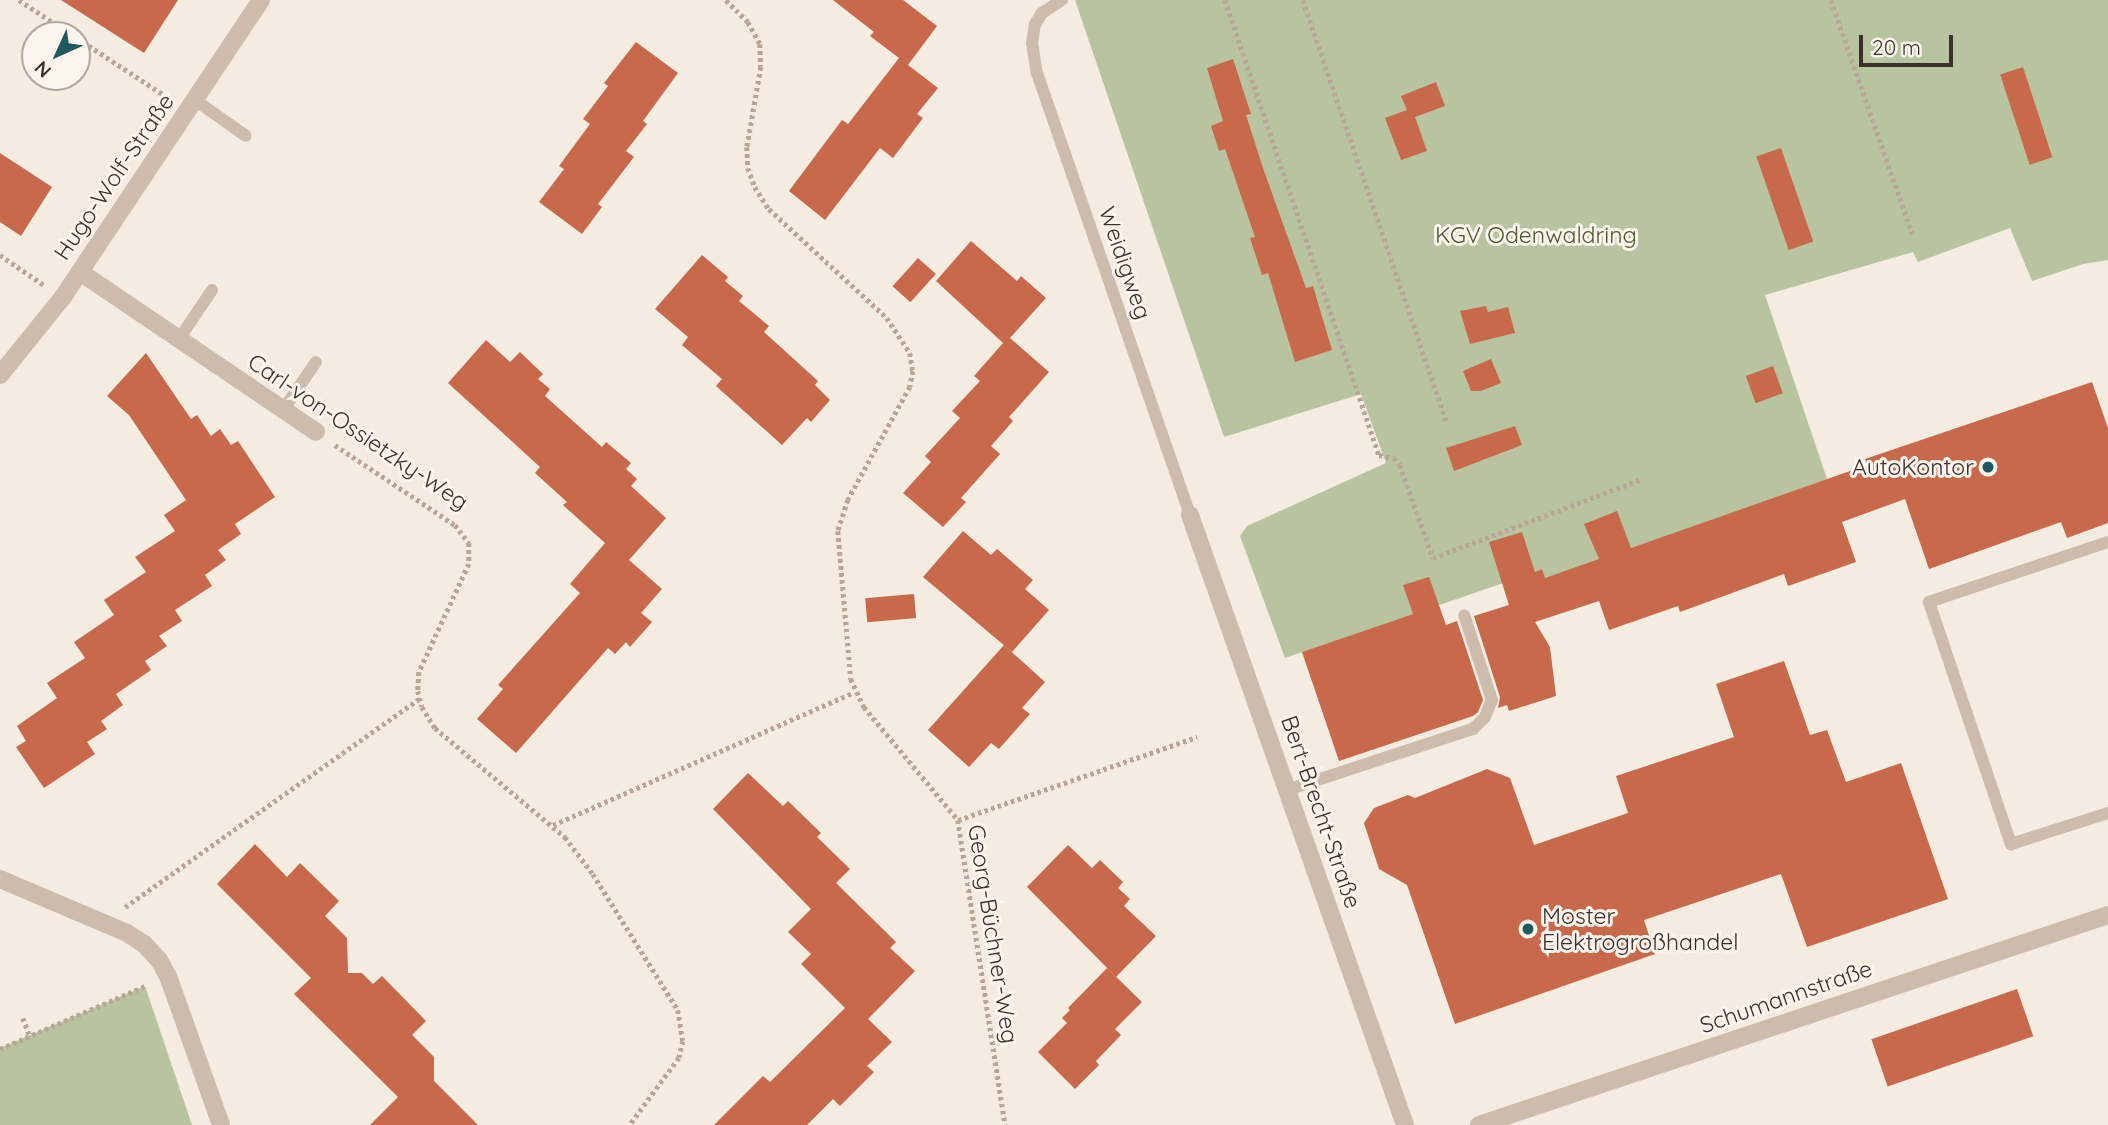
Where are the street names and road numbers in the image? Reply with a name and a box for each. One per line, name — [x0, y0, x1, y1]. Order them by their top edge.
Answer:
street label: Hugo-Wolf-Straße — [48, 89, 180, 265]
street label: Weidigweg — [1093, 203, 1157, 323]
street label: Carl-von-Ossietzky-Weg — [243, 348, 473, 516]
street label: Bert-Brecht-Straße — [1275, 712, 1367, 912]
street label: Georg-Büchner-Weg — [962, 823, 1024, 1045]
street label: Schumannstraße — [1696, 955, 1876, 1039]

